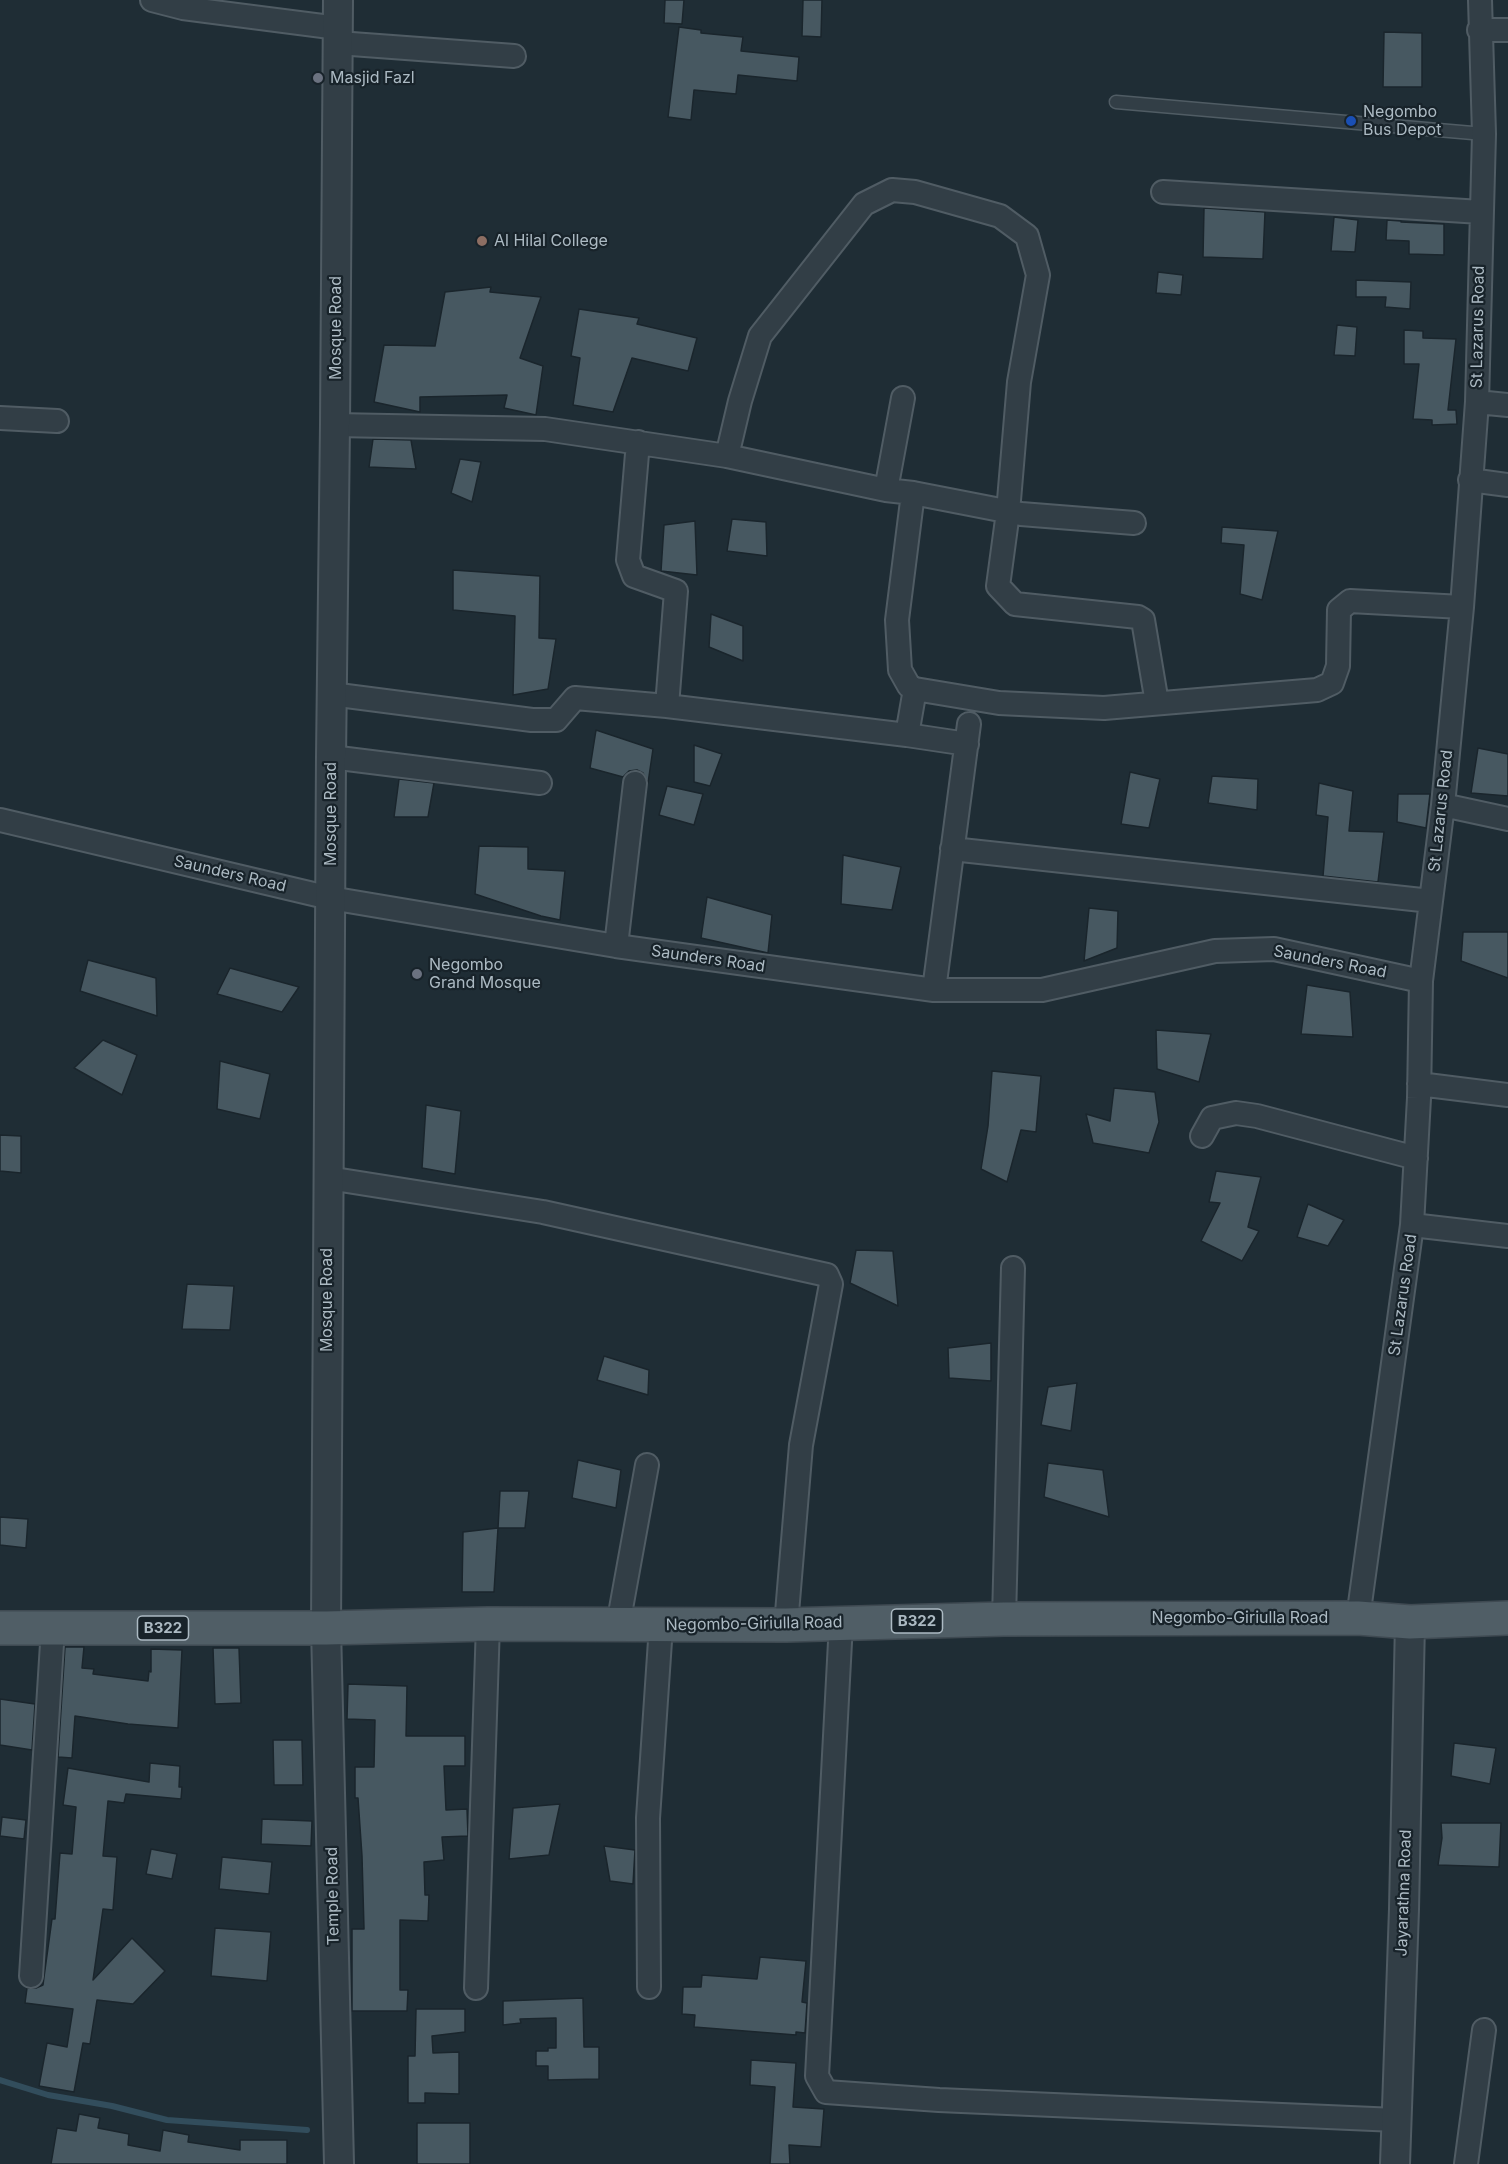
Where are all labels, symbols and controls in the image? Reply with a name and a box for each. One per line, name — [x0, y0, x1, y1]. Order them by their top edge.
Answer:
place label: Masjid Fazl — [330, 68, 415, 88]
marker: Masjid Fazl — [311, 71, 325, 85]
place label: Negombo Bus Depot — [1363, 102, 1441, 140]
marker: Negombo Bus Depot — [1344, 114, 1358, 128]
place label: Al Hilal College — [494, 231, 608, 251]
marker: Al Hilal College — [475, 234, 489, 248]
street label: St Lazarus Road — [1467, 265, 1489, 389]
street label: Mosque Road — [326, 276, 346, 380]
street label: St Lazarus Road — [1425, 749, 1457, 873]
street label: Mosque Road — [321, 762, 341, 866]
street label: Saunders Road — [172, 852, 288, 896]
street label: Saunders Road — [650, 942, 766, 976]
street label: Saunders Road — [1272, 942, 1388, 982]
place label: Negombo Grand Mosque — [429, 955, 541, 993]
marker: Negombo Grand Mosque — [410, 967, 424, 981]
street label: St Lazarus Road — [1385, 1233, 1421, 1357]
street label: Mosque Road — [317, 1248, 337, 1352]
street label: Negombo-Giriulla Road — [1152, 1608, 1328, 1628]
road number: B322 — [892, 1609, 942, 1633]
street label: Negombo-Giriulla Road — [665, 1613, 843, 1635]
road number: B322 — [138, 1616, 188, 1640]
street label: Jayarathna Road — [1392, 1829, 1416, 1957]
street label: Temple Road — [323, 1847, 343, 1945]

